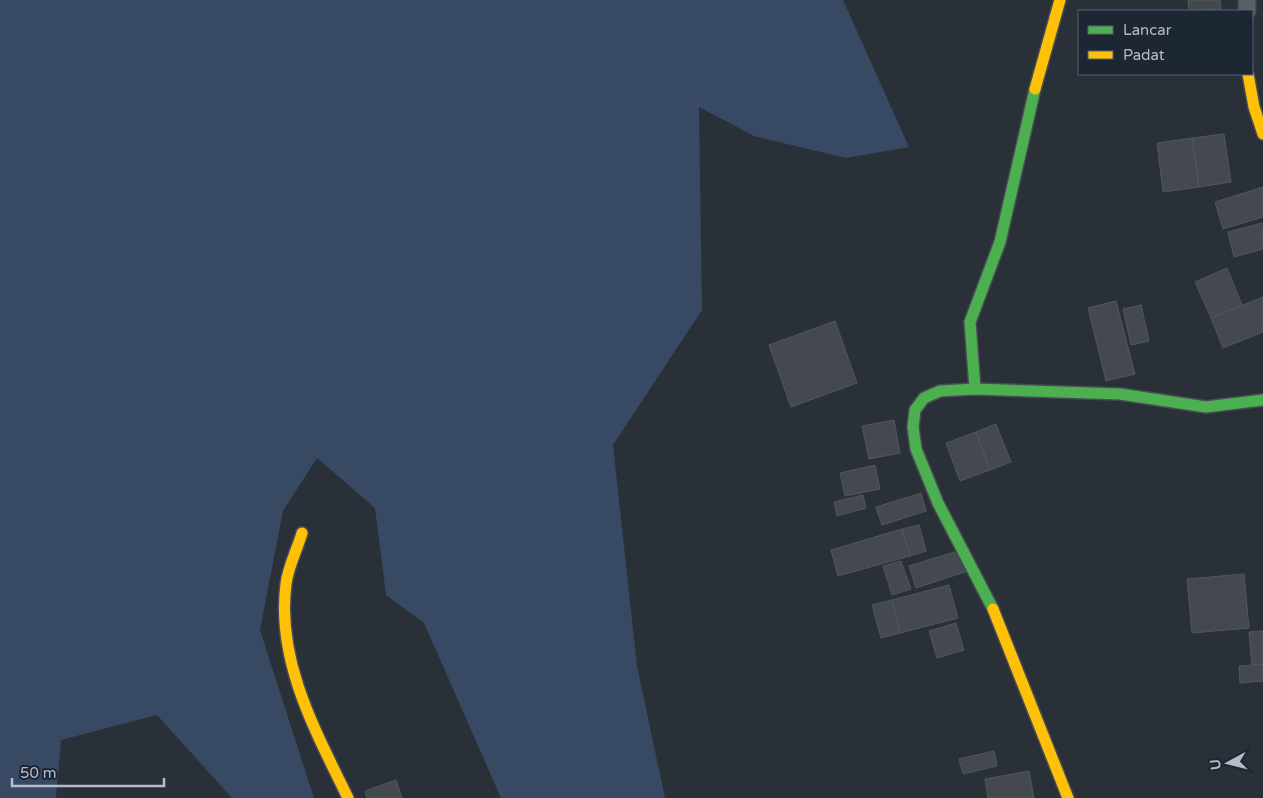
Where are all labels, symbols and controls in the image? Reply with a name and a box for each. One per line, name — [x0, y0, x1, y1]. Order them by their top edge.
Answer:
legend — [1078, 10, 1253, 75]
text: Lancar — [1123, 21, 1172, 39]
text: Padat — [1123, 46, 1165, 64]
north arrow — [1203, 738, 1253, 788]
scale bar — [12, 756, 165, 788]
text: U — [1207, 758, 1225, 771]
text: 50 m — [20, 764, 57, 782]

